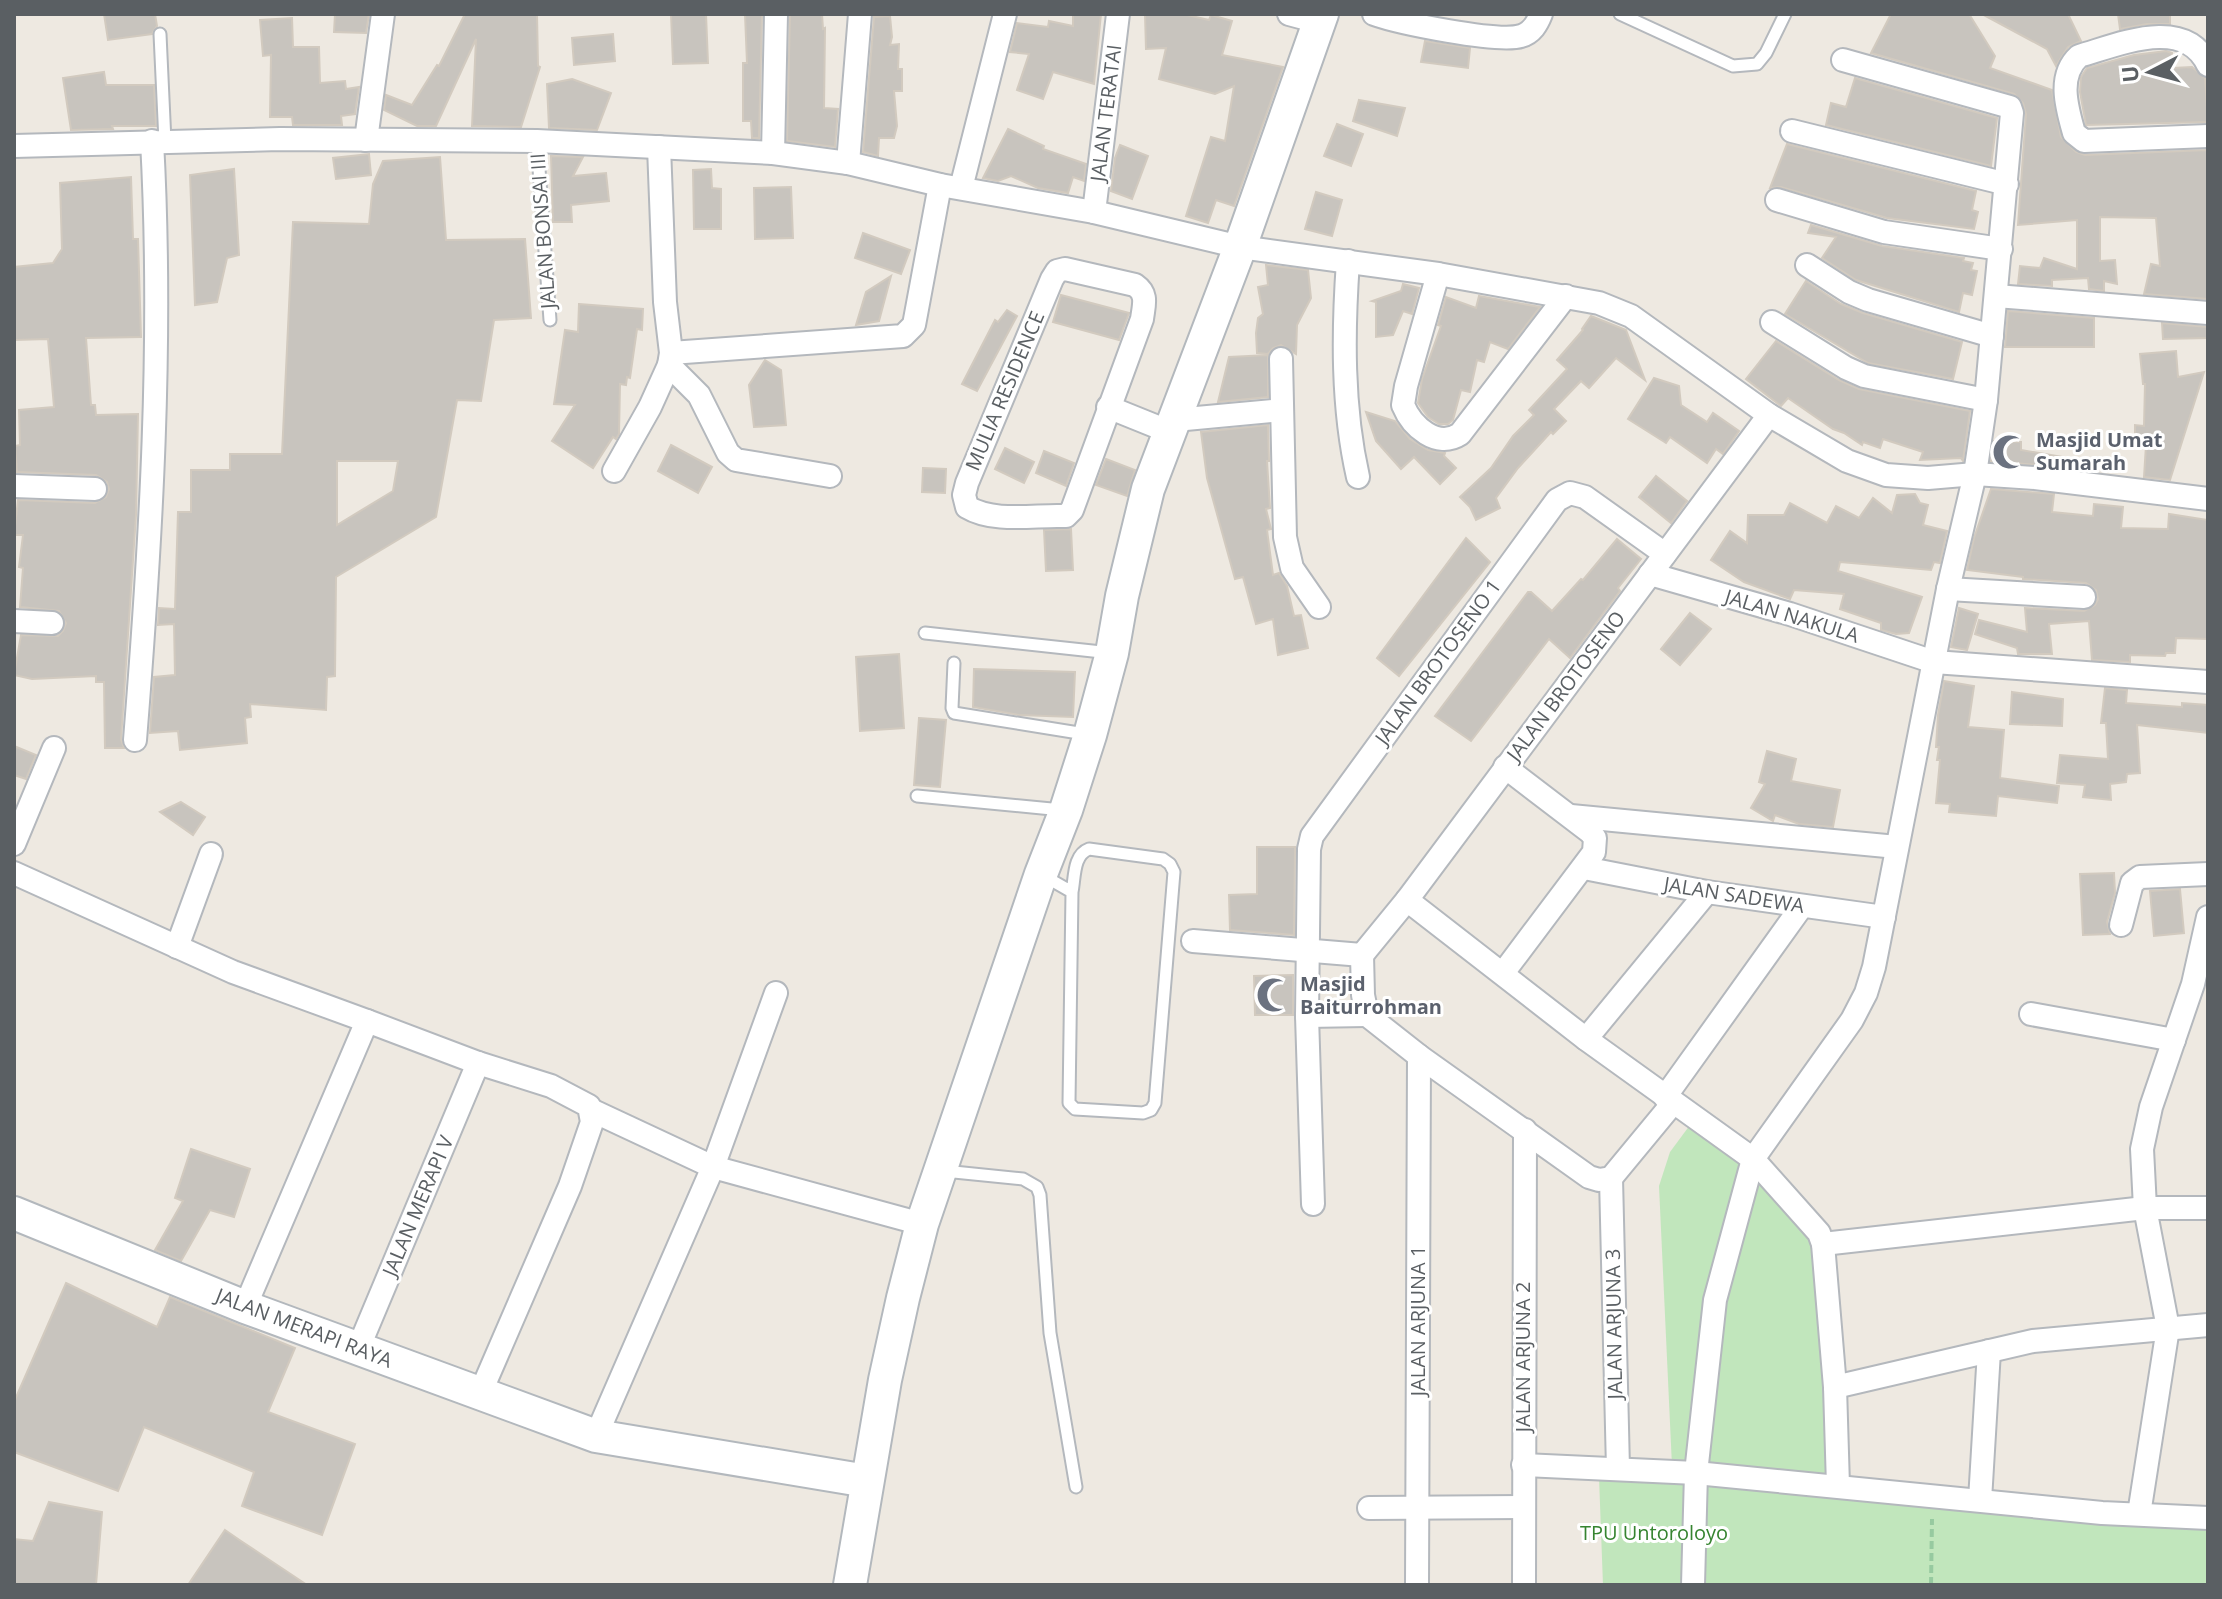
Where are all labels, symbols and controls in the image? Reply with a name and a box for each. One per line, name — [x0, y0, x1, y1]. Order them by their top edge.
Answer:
north arrow — [2110, 32, 2190, 112]
street label: JALAN TERATAI — [1083, 43, 1127, 185]
text: U — [2113, 64, 2145, 84]
street label: JALAN BONSAI III — [524, 152, 562, 312]
street label: MULIA RESIDENCE — [959, 307, 1050, 475]
place label: Masjid Umat Sumarah — [2036, 426, 2163, 476]
mosque icon: Masjid Umat Sumarah — [1991, 433, 2029, 471]
street label: JALAN BROTOSENO 1 — [1367, 574, 1507, 751]
street label: JALAN NAKULA — [1720, 582, 1863, 649]
street label: JALAN BROTOSENO — [1499, 605, 1631, 768]
street label: JALAN SADEWA — [1660, 870, 1807, 919]
place label: Masjid Baiturrohman — [1300, 970, 1442, 1020]
mosque icon: Masjid Baiturrohman — [1255, 976, 1293, 1014]
street label: JALAN MERAPI V — [375, 1131, 459, 1282]
street label: JALAN ARJUNA 1 — [1404, 1246, 1431, 1398]
street label: JALAN ARJUNA 3 — [1599, 1248, 1628, 1402]
street label: JALAN MERAPI RAYA — [210, 1281, 397, 1374]
street label: JALAN ARJUNA 2 — [1509, 1282, 1536, 1434]
park label: TPU Untoroloyo — [1580, 1519, 1728, 1546]

